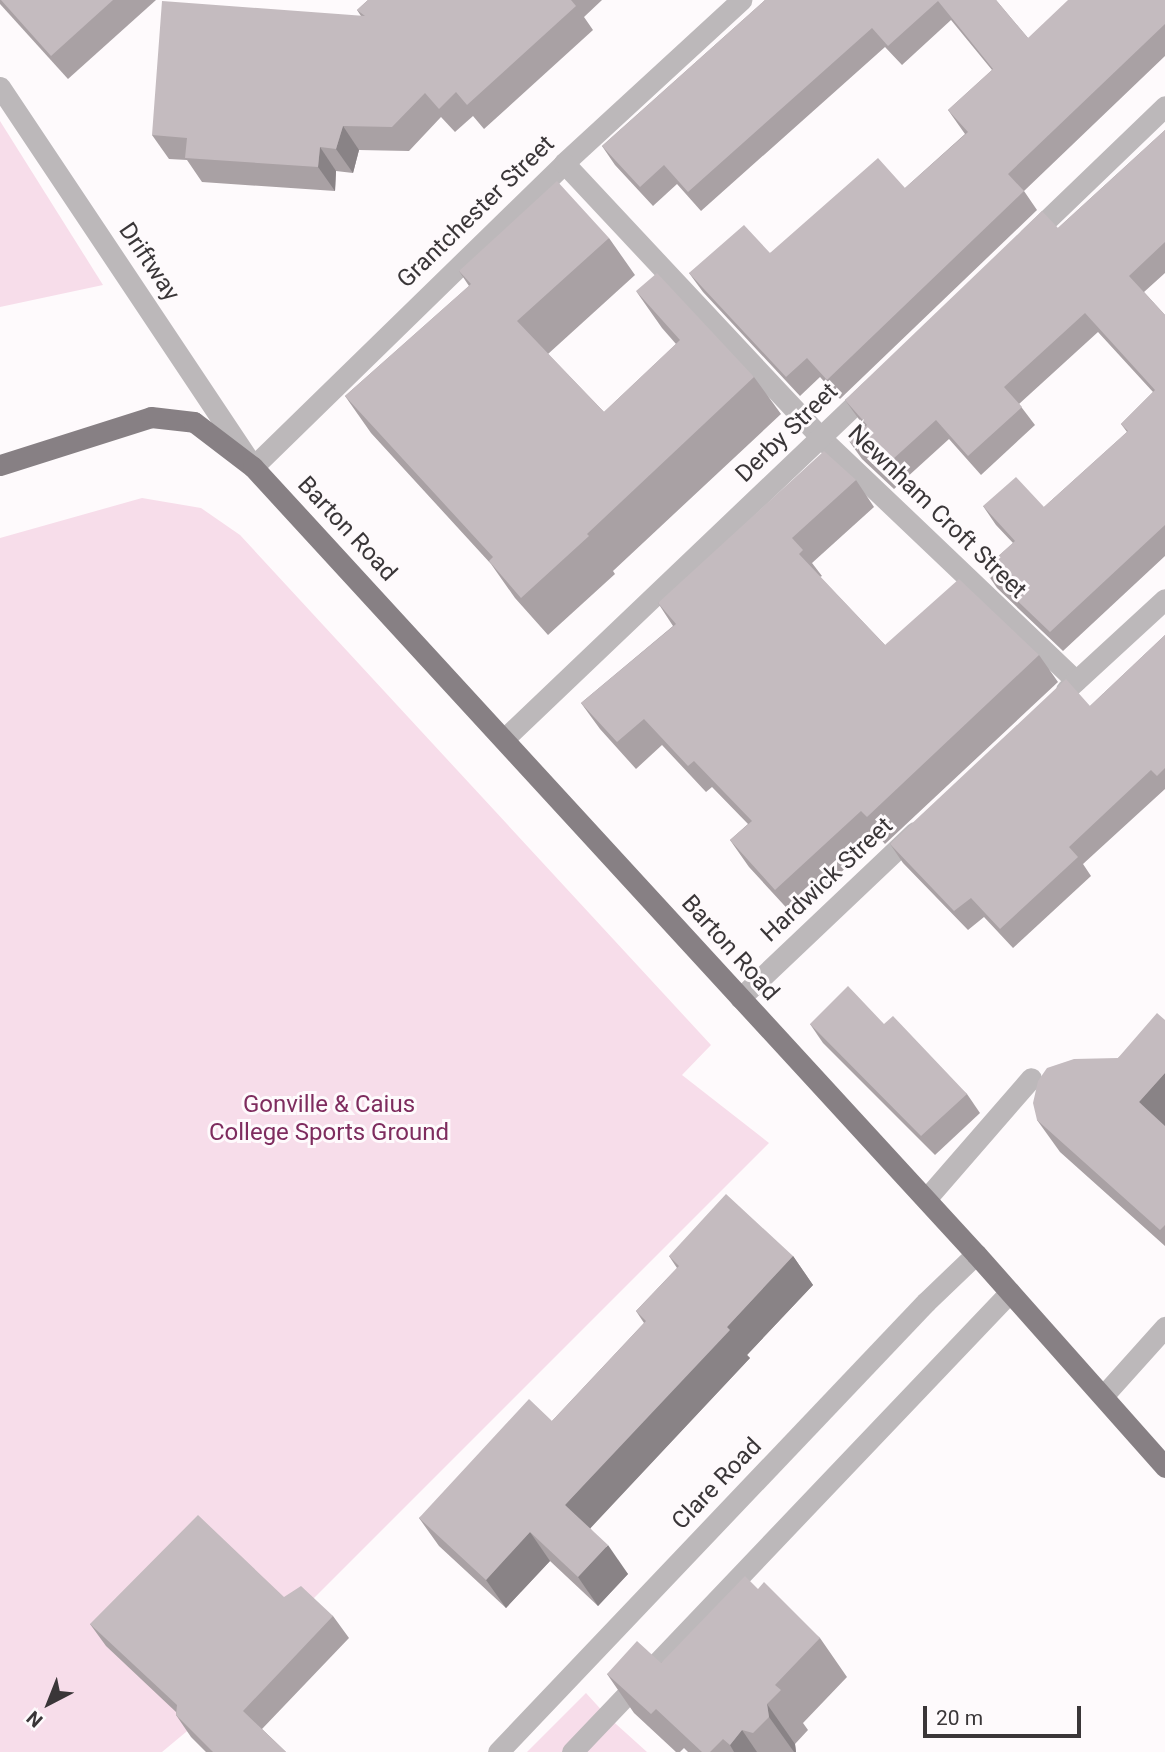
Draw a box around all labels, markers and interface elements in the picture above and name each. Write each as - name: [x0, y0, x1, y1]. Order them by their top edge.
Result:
- street label: Grantchester Street: [392, 130, 560, 294]
- street label: Driftway: [112, 217, 186, 307]
- street label: Derby Street: [730, 377, 844, 489]
- street label: Newnham Croft Street: [842, 419, 1032, 605]
- street label: Barton Road: [291, 471, 403, 587]
- street label: Hardwick Street: [755, 812, 899, 948]
- street label: Barton Road: [675, 889, 785, 1007]
- park label: Gonville & Caius College Sports Ground: [209, 1091, 449, 1147]
- street label: Clare Road: [666, 1432, 768, 1536]
- north arrow: [14, 1668, 84, 1738]
- scale bar: [927, 1692, 1084, 1736]
- text: N: [22, 1706, 47, 1732]
- text: 20 m: [936, 1706, 983, 1730]

